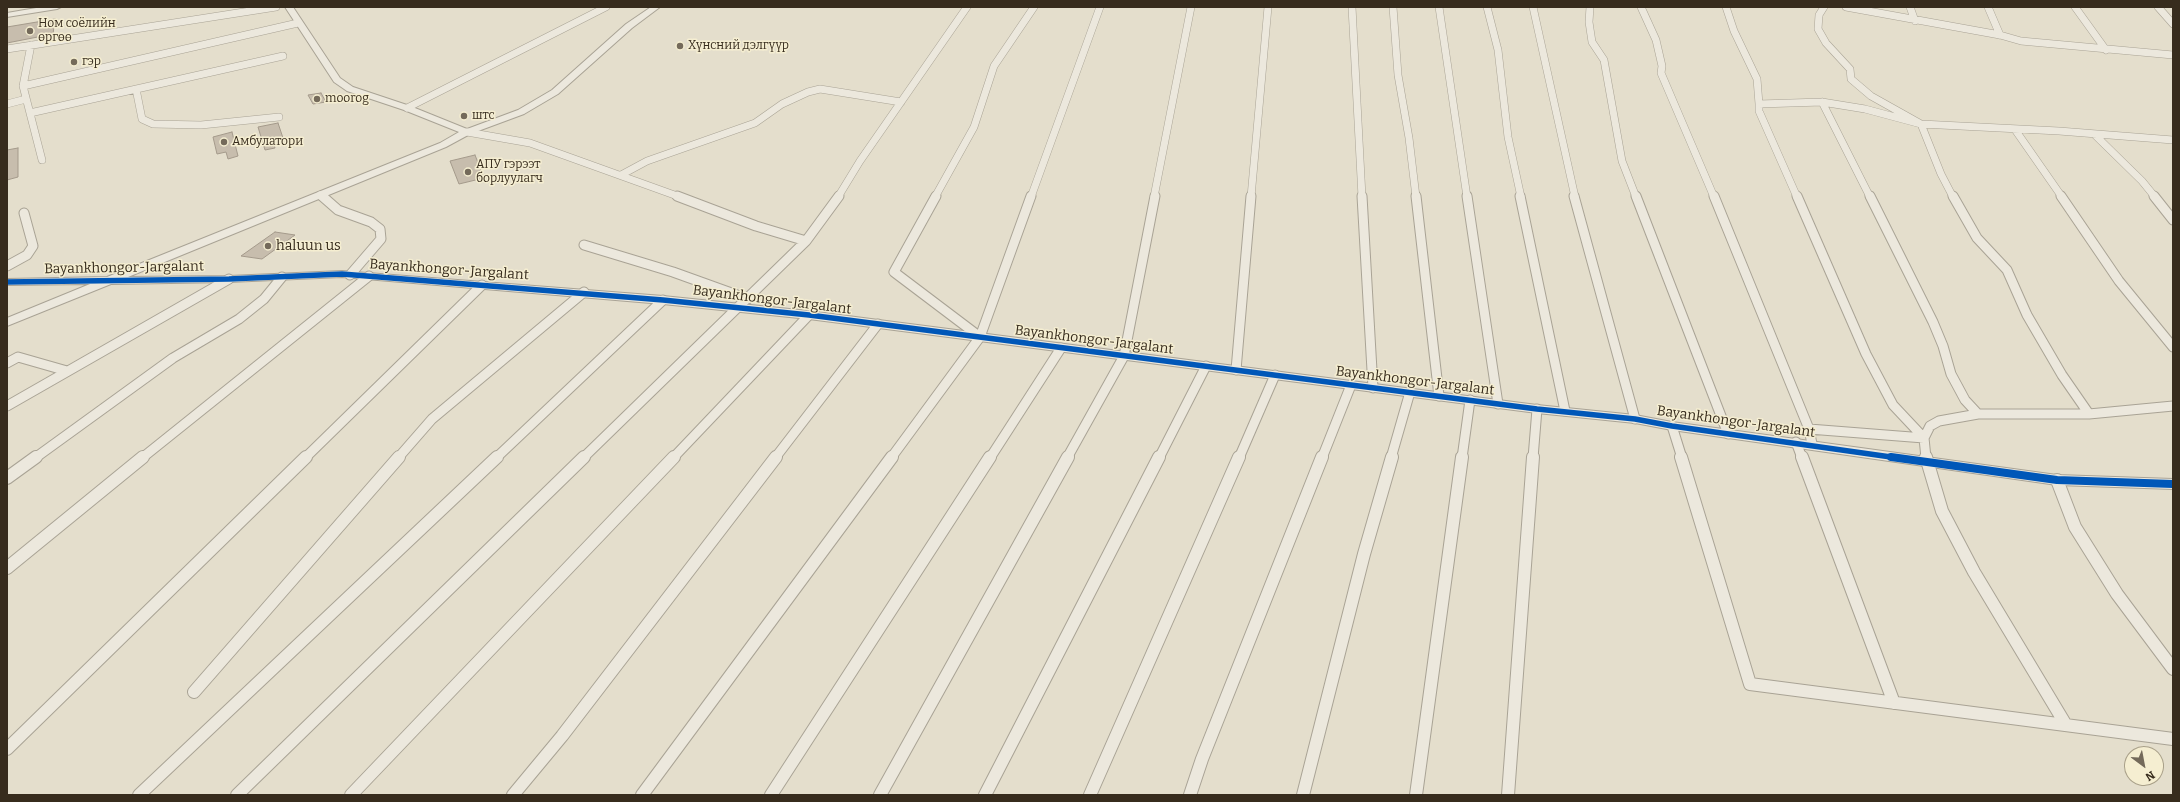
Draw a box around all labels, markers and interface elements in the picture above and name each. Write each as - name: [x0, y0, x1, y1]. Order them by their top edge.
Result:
- place label: Ном соёлийн өргөө: [38, 17, 116, 45]
- marker: Ном соёлийн өргөө: [25, 26, 35, 36]
- place label: Хүнсний дэлгүүр: [688, 39, 789, 53]
- marker: Хүнсний дэлгүүр: [675, 41, 685, 51]
- place label: гэр: [82, 55, 101, 69]
- marker: гэр: [69, 57, 79, 67]
- place label: moorog: [325, 92, 369, 106]
- marker: moorog: [312, 94, 322, 104]
- place label: штс: [472, 109, 495, 123]
- marker: штс: [459, 111, 469, 121]
- place label: Амбулатори: [232, 135, 303, 149]
- marker: Амбулатори: [219, 137, 229, 147]
- place label: АПУ гэрээт борлуулагч: [476, 158, 543, 186]
- marker: АПУ гэрээт борлуулагч: [463, 167, 473, 177]
- place label: haluun us: [276, 238, 341, 254]
- marker: haluun us: [263, 241, 273, 251]
- street label: Bayankhongor-Jargalant: [369, 256, 529, 284]
- street label: Bayankhongor-Jargalant: [44, 258, 204, 278]
- street label: Bayankhongor-Jargalant: [692, 282, 852, 318]
- street label: Bayankhongor-Jargalant: [1014, 322, 1174, 358]
- street label: Bayankhongor-Jargalant: [1335, 363, 1495, 399]
- street label: Bayankhongor-Jargalant: [1656, 403, 1816, 441]
- north arrow: [2124, 746, 2164, 786]
- text: N: [2143, 768, 2157, 784]

